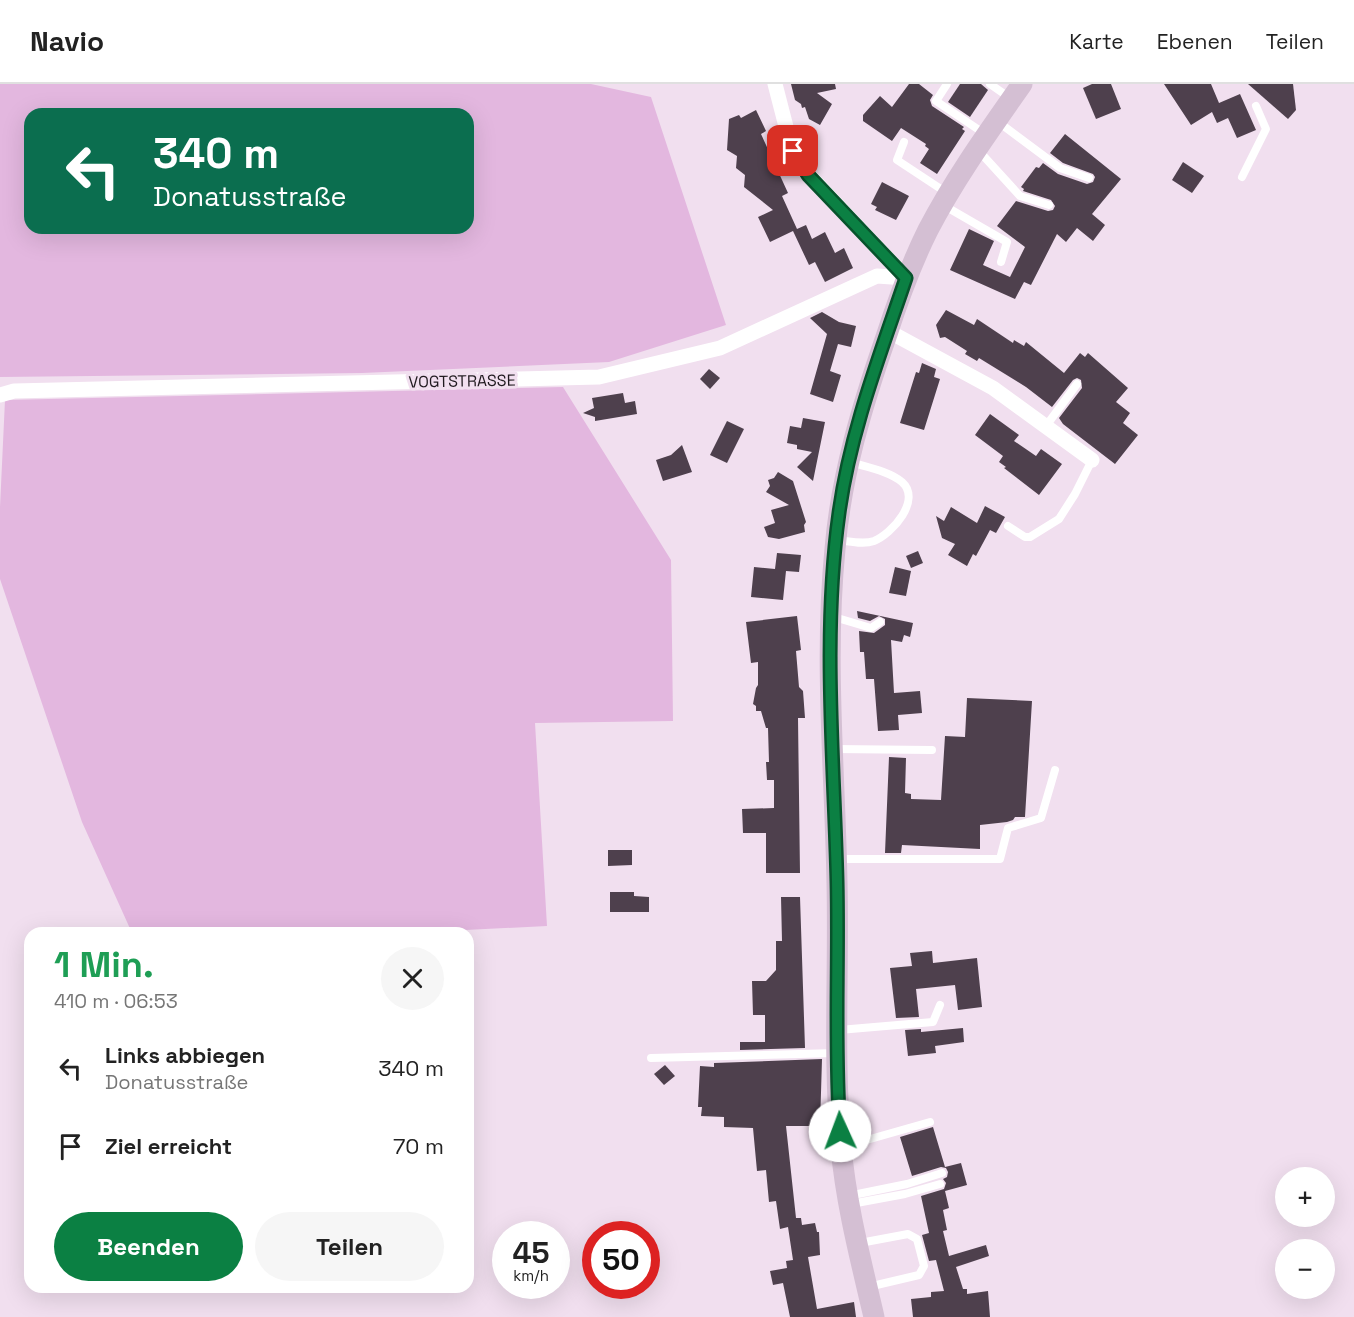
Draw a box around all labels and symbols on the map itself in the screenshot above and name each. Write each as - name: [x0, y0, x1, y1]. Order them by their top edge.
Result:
- pin: [767, 125, 818, 176]
- street label: VOGTSTRASSE: [408, 370, 516, 392]
- position arrow: [808, 1099, 872, 1163]
- speed limit sign: 50: [582, 1221, 660, 1299]

